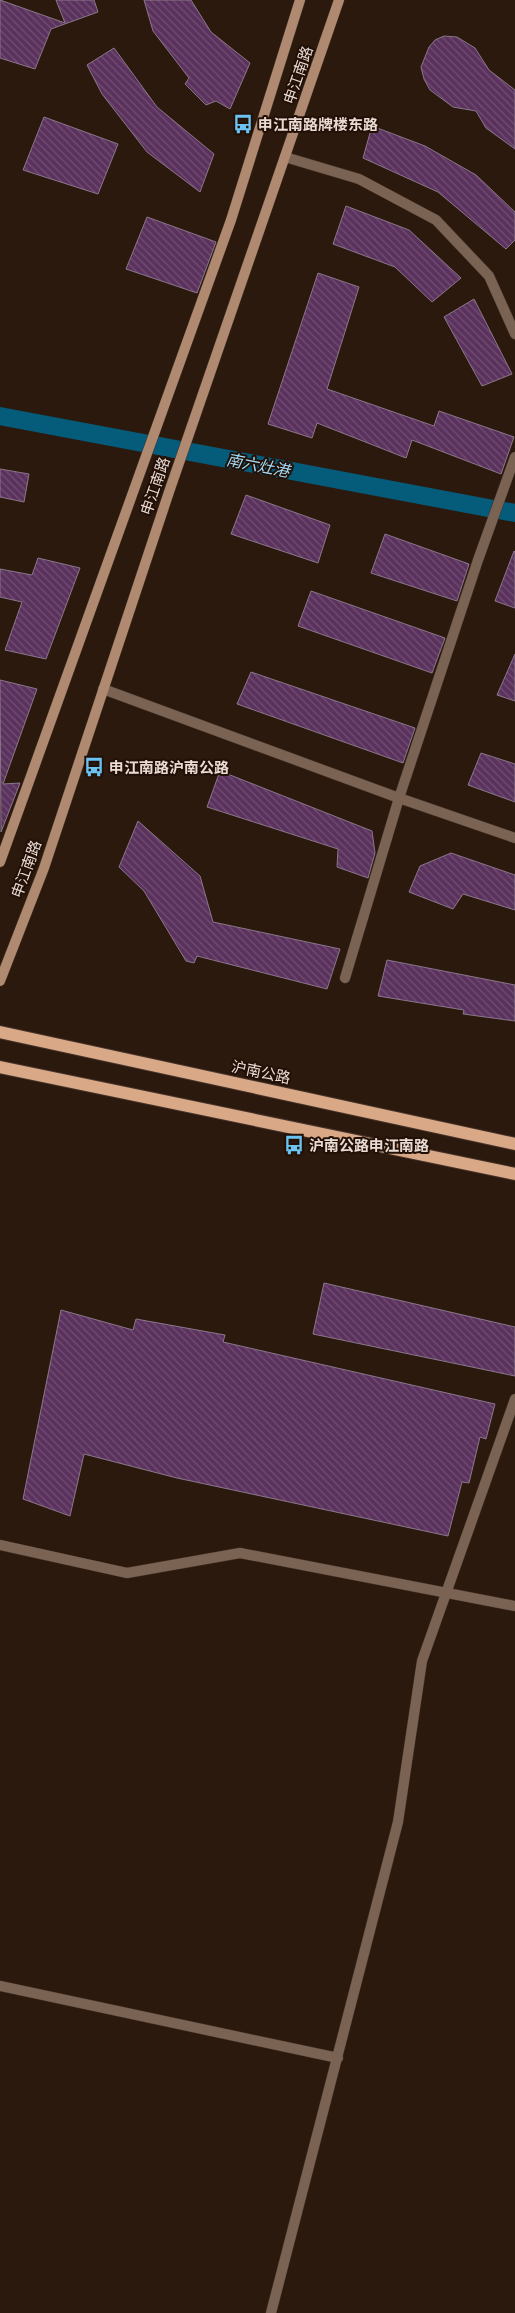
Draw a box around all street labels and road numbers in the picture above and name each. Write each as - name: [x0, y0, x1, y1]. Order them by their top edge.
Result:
- street label: 申江南路: [279, 44, 317, 106]
- street label: 申江南路: [136, 455, 174, 517]
- street label: 申江南路: [7, 838, 45, 900]
- street label: 沪南公路: [230, 1056, 292, 1088]

